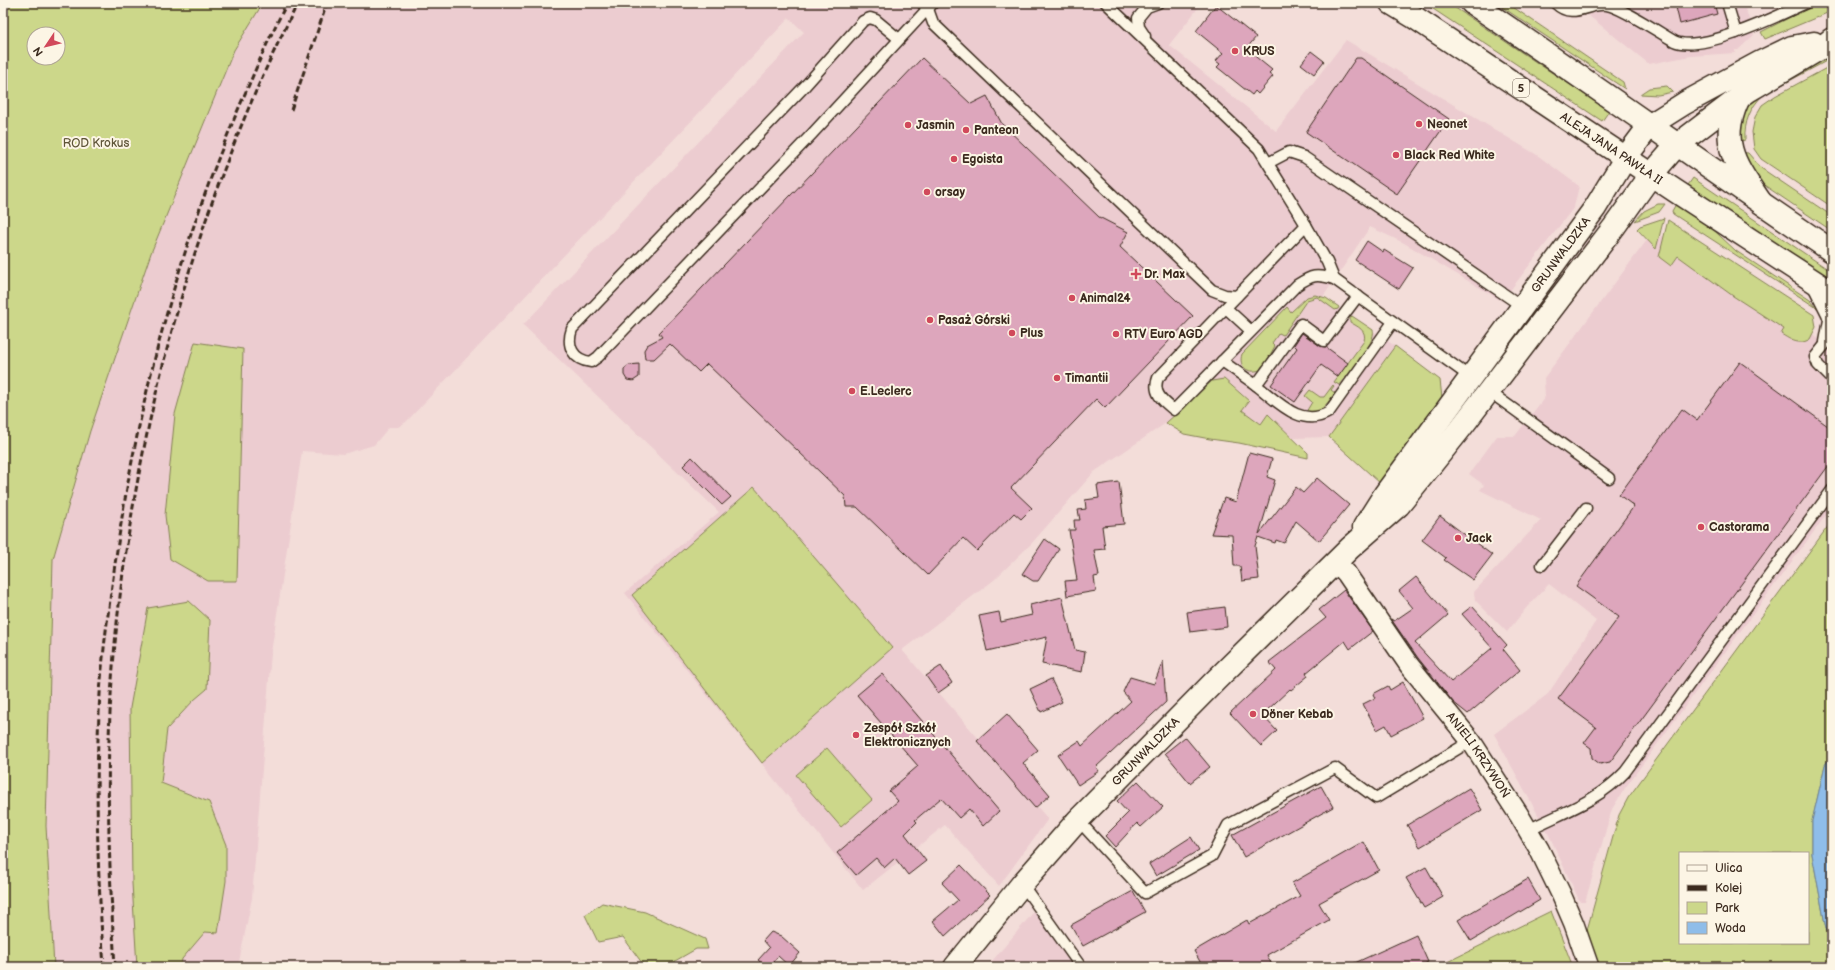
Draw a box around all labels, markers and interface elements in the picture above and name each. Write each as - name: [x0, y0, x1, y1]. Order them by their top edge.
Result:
- north arrow: [26, 26, 66, 66]
- text: N: [31, 44, 46, 59]
- place label: KRUS: [1243, 44, 1275, 59]
- marker: KRUS: [1230, 46, 1240, 56]
- road number: 5: [1513, 79, 1529, 97]
- street label: ALEJA JANA PAWŁA II: [1557, 109, 1665, 188]
- place label: Neonet: [1427, 117, 1467, 132]
- place label: Jasmin: [916, 118, 955, 133]
- marker: Neonet: [1414, 119, 1424, 129]
- marker: Jasmin: [903, 120, 913, 130]
- place label: Panteon: [974, 123, 1019, 138]
- marker: Panteon: [961, 125, 971, 135]
- park label: ROD Krokus: [63, 136, 129, 151]
- place label: Black Red White: [1404, 148, 1495, 163]
- marker: Black Red White: [1391, 150, 1401, 160]
- place label: Egoista: [962, 152, 1003, 167]
- marker: Egoista: [949, 154, 959, 164]
- place label: orsay: [935, 185, 965, 200]
- marker: orsay: [922, 187, 932, 197]
- street label: GRUNWALDZKA: [1528, 214, 1594, 296]
- place label: Dr. Max: [1144, 267, 1185, 282]
- marker: Dr. Max: [1131, 269, 1141, 279]
- place label: Animal24: [1079, 291, 1131, 306]
- marker: Animal24: [1067, 293, 1077, 303]
- place label: Pasaż Górski: [938, 313, 1010, 328]
- marker: Pasaż Górski: [925, 315, 935, 325]
- place label: Plus: [1020, 326, 1043, 341]
- place label: RTV Euro AGD: [1124, 327, 1203, 342]
- marker: Plus: [1007, 328, 1017, 338]
- marker: RTV Euro AGD: [1111, 329, 1121, 339]
- place label: Timantii: [1065, 371, 1108, 386]
- marker: Timantii: [1052, 373, 1062, 383]
- place label: E.Leclerc: [860, 384, 912, 399]
- marker: E.Leclerc: [847, 386, 857, 396]
- place label: Castorama: [1709, 520, 1770, 535]
- marker: Castorama: [1696, 522, 1706, 532]
- place label: Jack: [1466, 531, 1492, 546]
- marker: Jack: [1453, 533, 1463, 543]
- place label: Döner Kebab: [1261, 707, 1333, 722]
- marker: Döner Kebab: [1248, 709, 1258, 719]
- street label: ANIELI KRZYWOŃ: [1443, 709, 1515, 801]
- street label: GRUNWALDZKA: [1109, 714, 1184, 789]
- place label: Zespół Szkół Elektronicznych: [864, 721, 951, 750]
- marker: Zespół Szkół Elektronicznych: [851, 730, 861, 740]
- legend: [1679, 852, 1809, 944]
- text: Ulica: [1715, 861, 1743, 876]
- text: Kolej: [1715, 881, 1742, 896]
- text: Park: [1715, 901, 1739, 916]
- text: Woda: [1715, 921, 1746, 936]

